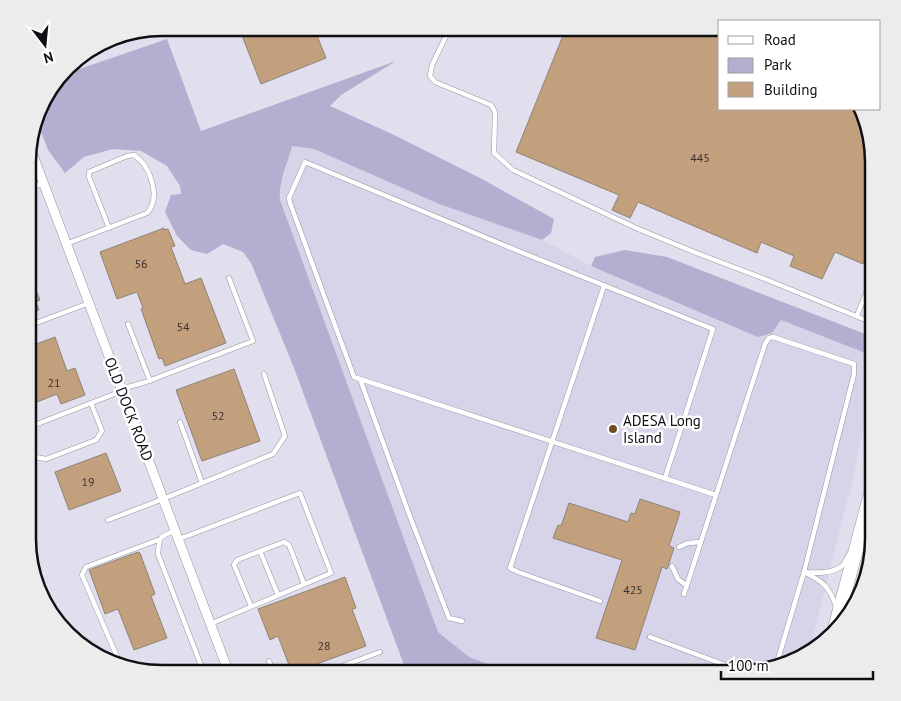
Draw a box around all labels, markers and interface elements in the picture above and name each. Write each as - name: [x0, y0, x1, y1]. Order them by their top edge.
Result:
- north arrow: [20, 20, 70, 70]
- legend: [718, 20, 881, 110]
- text: Road: [764, 30, 796, 49]
- text: N: [42, 48, 55, 67]
- text: Park: [764, 55, 792, 74]
- text: Building: [764, 80, 818, 99]
- house number: 445: [690, 150, 710, 165]
- house number: 56: [134, 256, 148, 271]
- house number: 54: [176, 319, 190, 334]
- street label: OLD DOCK ROAD: [100, 354, 158, 464]
- house number: 21: [47, 375, 61, 390]
- house number: 52: [211, 408, 225, 423]
- place label: ADESA Long Island: [623, 411, 701, 447]
- marker: ADESA Long Island: [607, 423, 619, 435]
- house number: 19: [81, 474, 95, 489]
- house number: 425: [623, 582, 643, 597]
- house number: 28: [317, 638, 331, 653]
- scale bar: [721, 648, 874, 680]
- text: 100 m: [728, 656, 769, 675]

